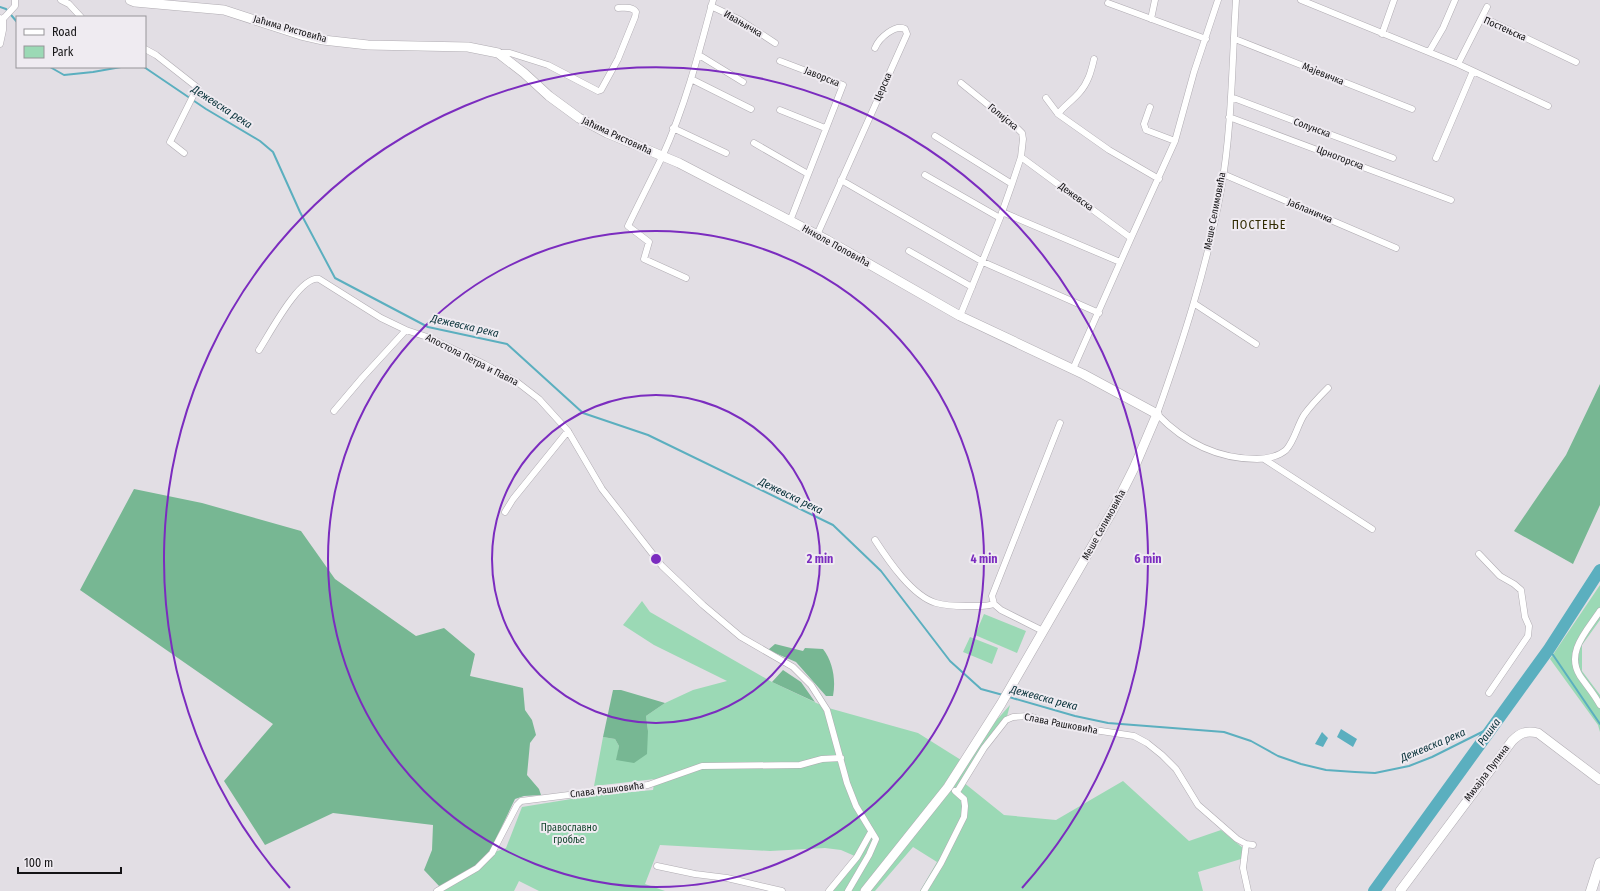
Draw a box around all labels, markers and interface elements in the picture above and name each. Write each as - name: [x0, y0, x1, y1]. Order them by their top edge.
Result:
- street label: Ивањичка: [721, 8, 765, 40]
- street label: Јаћима Ристовића: [252, 13, 328, 45]
- street label: Постењска: [1482, 14, 1528, 44]
- legend: [16, 16, 146, 68]
- text: Road: [52, 25, 77, 39]
- text: Park: [52, 45, 74, 59]
- street label: Мајевичка: [1300, 59, 1346, 88]
- street label: Јаворска: [803, 65, 841, 90]
- street label: Церска: [871, 71, 895, 103]
- water label: Дежевска река: [189, 82, 255, 131]
- street label: Голијска: [985, 100, 1021, 133]
- street label: Јаћима Ристовића: [580, 114, 654, 158]
- street label: Солунска: [1292, 116, 1332, 140]
- street label: Црногорска: [1315, 143, 1366, 173]
- street label: Меше Селимовића: [1202, 171, 1228, 251]
- street label: Дежевска: [1055, 180, 1096, 214]
- street label: Јабланичка: [1286, 196, 1334, 226]
- district label: ПОСТЕЊЕ: [1232, 218, 1286, 232]
- street label: Николе Поповића: [800, 222, 872, 270]
- water label: Дежевска река: [429, 312, 500, 340]
- street label: Апостола Петра и Павла: [424, 331, 520, 389]
- water label: Дежевска река: [756, 475, 825, 517]
- street label: Меше Селимовића: [1080, 488, 1128, 562]
- centre of rings: [649, 552, 663, 566]
- text: 2 min: [806, 552, 833, 566]
- text: 4 min: [970, 552, 998, 566]
- text: 6 min: [1134, 552, 1162, 566]
- water label: Дежевска река: [1008, 683, 1079, 713]
- street label: Слава Рашковића: [1023, 711, 1099, 737]
- water label: Рашка: [1475, 716, 1503, 748]
- water label: Дежевска река: [1398, 725, 1468, 765]
- street label: Михајла Пупина: [1461, 742, 1512, 804]
- street label: Слава Рашковића: [569, 779, 645, 800]
- park label: Православно гробље: [541, 822, 597, 846]
- scale bar: [18, 849, 121, 875]
- text: 100 m: [24, 856, 53, 870]

